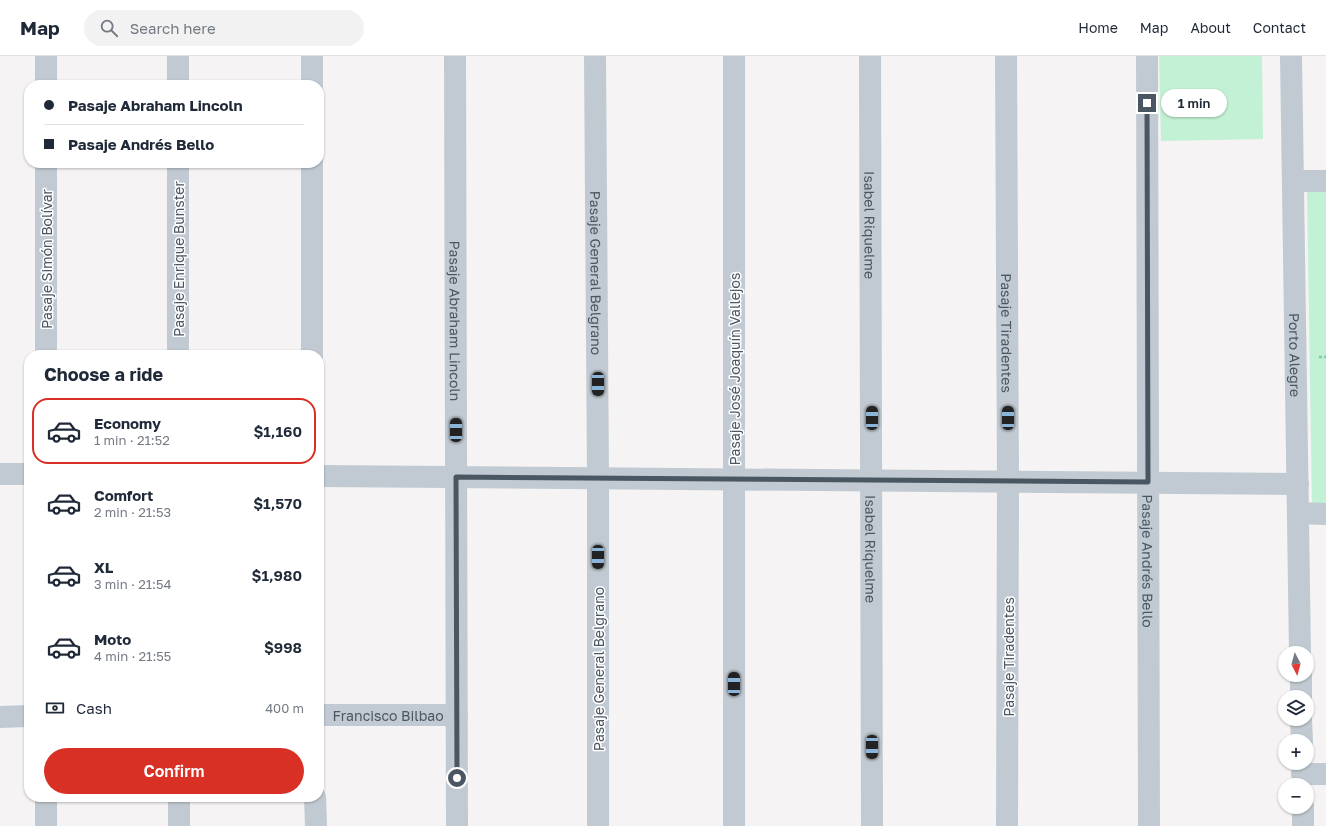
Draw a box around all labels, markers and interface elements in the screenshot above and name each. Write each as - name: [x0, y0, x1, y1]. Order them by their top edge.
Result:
- search box: [84, 10, 364, 46]
- text: Map: [20, 16, 60, 39]
- icon: search: [98, 17, 120, 39]
- text: Search here: [130, 19, 216, 37]
- text: Home: [1078, 19, 1118, 36]
- text: Map: [1140, 19, 1168, 36]
- text: About: [1190, 19, 1231, 36]
- text: Contact: [1253, 19, 1306, 36]
- callout: 1 min: [1161, 89, 1227, 117]
- route end: [1138, 94, 1156, 112]
- text: 1 min: [1178, 95, 1210, 111]
- text: Pasaje Abraham Lincoln: [68, 96, 243, 114]
- text: Pasaje Andrés Bello: [68, 135, 214, 153]
- street label: Isabel Riquelme: [862, 171, 879, 279]
- street label: Pasaje Enrique Bunster: [170, 181, 187, 337]
- street label: Pasaje Simón Bolívar: [38, 188, 55, 329]
- street label: Pasaje General Belgrano: [587, 191, 606, 355]
- street label: Pasaje Abraham Lincoln: [447, 241, 464, 401]
- street label: Pasaje José Joaquín Vallejos: [726, 273, 743, 465]
- street label: Pasaje Tiradentes: [999, 273, 1016, 393]
- street label: Porto Alegre: [1286, 313, 1305, 397]
- text: Choose a ride: [44, 363, 163, 385]
- car: [592, 372, 604, 396]
- car: [866, 406, 878, 430]
- car: [1002, 406, 1014, 430]
- icon: car: [46, 413, 82, 449]
- text: Economy: [94, 414, 161, 432]
- car: [450, 418, 462, 442]
- text: $1,160: [253, 422, 302, 440]
- text: 1 min · 21:52: [94, 432, 170, 448]
- icon: car: [46, 485, 82, 521]
- text: Comfort: [94, 486, 153, 504]
- text: $1,570: [253, 494, 302, 512]
- street label: Pasaje Andrés Bello: [1140, 494, 1157, 628]
- street label: Isabel Riquelme: [863, 495, 880, 603]
- text: 2 min · 21:53: [94, 504, 171, 520]
- car: [592, 545, 604, 569]
- icon: car: [46, 557, 82, 593]
- text: XL: [94, 558, 113, 576]
- text: $1,980: [252, 566, 302, 584]
- text: 3 min · 21:54: [94, 576, 171, 592]
- street label: Pasaje General Belgrano: [590, 587, 607, 751]
- street label: Pasaje Tiradentes: [1000, 597, 1017, 717]
- icon: car: [46, 629, 82, 665]
- text: Moto: [94, 630, 131, 648]
- text: $998: [264, 638, 302, 656]
- north arrow: [1278, 646, 1314, 682]
- map controls: [1278, 646, 1314, 814]
- text: 4 min · 21:55: [94, 648, 171, 664]
- car: [728, 672, 740, 696]
- button: layers: [1278, 690, 1314, 726]
- icon: cash: [44, 697, 66, 719]
- text: Cash: [76, 699, 112, 717]
- text: 400 m: [265, 700, 304, 716]
- street label: Francisco Bilbao: [332, 707, 444, 724]
- button: +: [1278, 734, 1314, 770]
- car: [866, 735, 878, 759]
- button: Confirm: [44, 748, 304, 794]
- route start: [448, 769, 466, 787]
- button: −: [1278, 778, 1314, 814]

